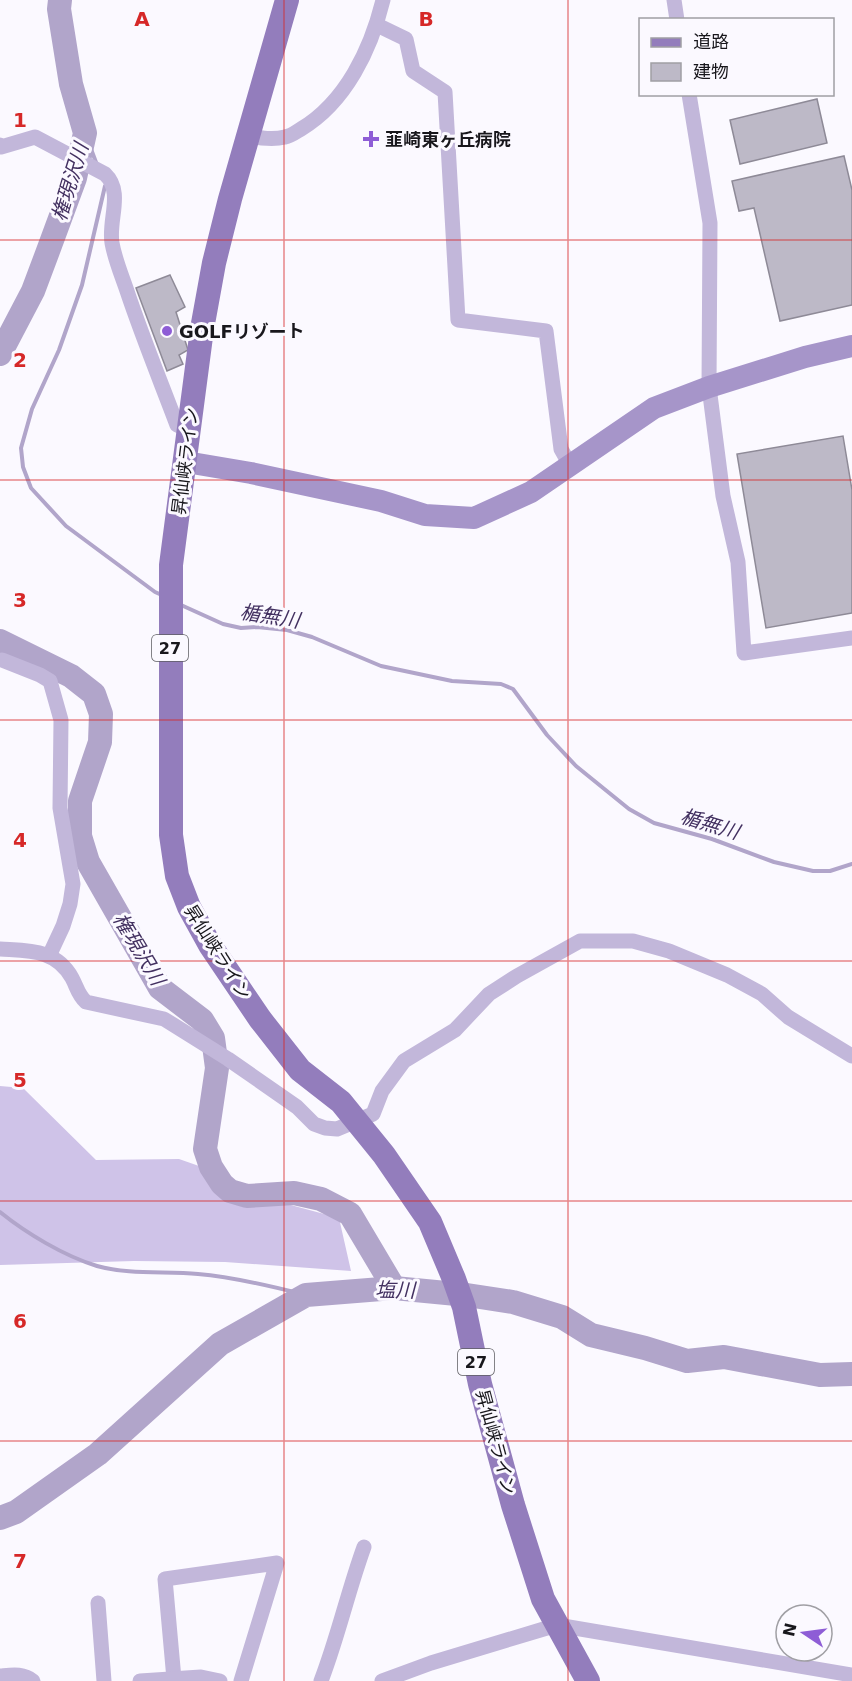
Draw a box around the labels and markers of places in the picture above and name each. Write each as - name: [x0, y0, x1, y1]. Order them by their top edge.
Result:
- place label: 韮崎東ヶ丘病院: [385, 129, 511, 150]
- marker: 韮崎東ヶ丘病院: [362, 130, 380, 148]
- place label: GOLFリゾート: [179, 321, 305, 342]
- marker: GOLFリゾート: [160, 324, 174, 338]

